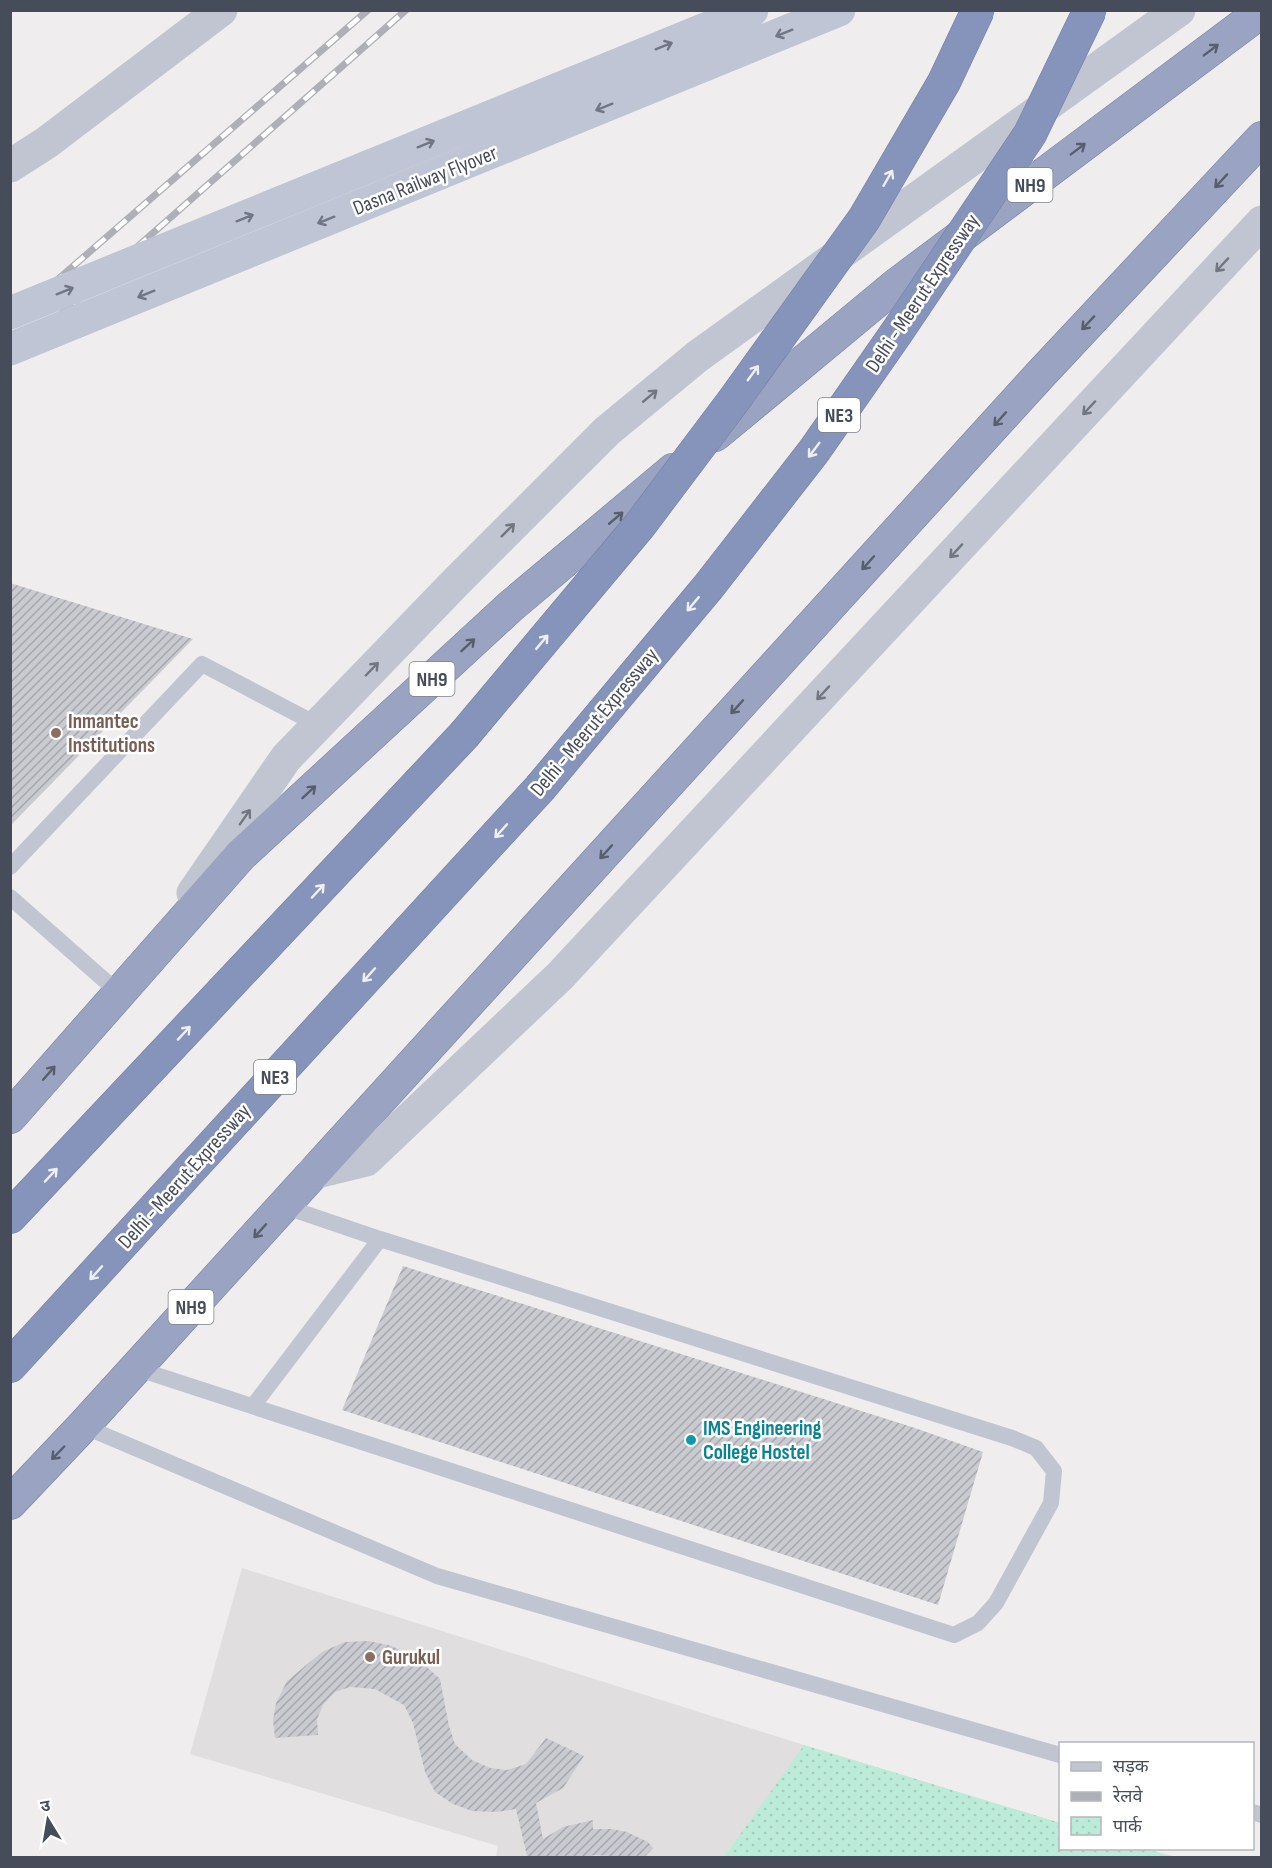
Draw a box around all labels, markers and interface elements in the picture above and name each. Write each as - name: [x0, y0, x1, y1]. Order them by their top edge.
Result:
- one-way arrow: [776, 28, 794, 39]
- one-way arrow: [655, 40, 673, 51]
- one-way arrow: [1202, 43, 1218, 56]
- one-way arrow: [595, 102, 614, 113]
- one-way arrow: [416, 138, 434, 149]
- street label: Dasna Railway Flyover: [349, 140, 501, 221]
- one-way arrow: [1069, 143, 1085, 155]
- road number: NH9: [1008, 168, 1052, 202]
- one-way arrow: [882, 170, 894, 187]
- one-way arrow: [1215, 173, 1229, 188]
- street label: Delhi - Meerut Expressway: [860, 209, 985, 377]
- one-way arrow: [235, 211, 254, 222]
- one-way arrow: [318, 215, 336, 226]
- one-way arrow: [1215, 257, 1229, 272]
- one-way arrow: [55, 285, 73, 296]
- one-way arrow: [137, 289, 156, 300]
- one-way arrow: [1081, 316, 1095, 331]
- one-way arrow: [747, 366, 759, 382]
- one-way arrow: [641, 390, 657, 403]
- road number: NE3: [818, 398, 860, 432]
- one-way arrow: [1082, 400, 1096, 415]
- one-way arrow: [993, 411, 1007, 426]
- one-way arrow: [807, 442, 820, 458]
- one-way arrow: [608, 511, 623, 525]
- one-way arrow: [501, 523, 516, 538]
- one-way arrow: [949, 543, 963, 558]
- one-way arrow: [862, 555, 876, 570]
- one-way arrow: [687, 596, 700, 612]
- one-way arrow: [536, 634, 549, 650]
- one-way arrow: [460, 638, 475, 652]
- street label: Delhi - Meerut Expressway: [525, 643, 664, 801]
- one-way arrow: [364, 662, 379, 677]
- road number: NH9: [410, 662, 454, 696]
- one-way arrow: [816, 686, 830, 701]
- one-way arrow: [730, 700, 744, 715]
- place label: Inmantec Institutions: [68, 709, 155, 758]
- marker: Inmantec Institutions: [49, 726, 63, 740]
- one-way arrow: [302, 785, 317, 799]
- one-way arrow: [239, 809, 251, 826]
- one-way arrow: [494, 823, 508, 838]
- one-way arrow: [599, 844, 613, 859]
- one-way arrow: [311, 883, 325, 898]
- one-way arrow: [362, 967, 376, 982]
- one-way arrow: [177, 1025, 191, 1040]
- road number: NE3: [254, 1060, 296, 1094]
- one-way arrow: [42, 1066, 56, 1081]
- street label: Delhi - Meerut Expressway: [113, 1099, 256, 1254]
- one-way arrow: [43, 1167, 58, 1182]
- one-way arrow: [253, 1224, 267, 1239]
- one-way arrow: [88, 1266, 103, 1281]
- road number: NH9: [168, 1290, 213, 1324]
- place label: IMS Engineering College Hostel: [703, 1416, 822, 1465]
- marker: IMS Engineering College Hostel: [684, 1433, 698, 1447]
- one-way arrow: [51, 1445, 65, 1460]
- place label: Gurukul: [382, 1645, 440, 1670]
- marker: Gurukul: [363, 1650, 377, 1664]
- legend: [1059, 1742, 1254, 1850]
- text: सड़क: [1113, 1756, 1150, 1777]
- text: रेलवे: [1112, 1785, 1144, 1807]
- north arrow: [18, 1790, 78, 1850]
- text: उ: [39, 1796, 52, 1817]
- text: पार्क: [1113, 1815, 1143, 1837]

